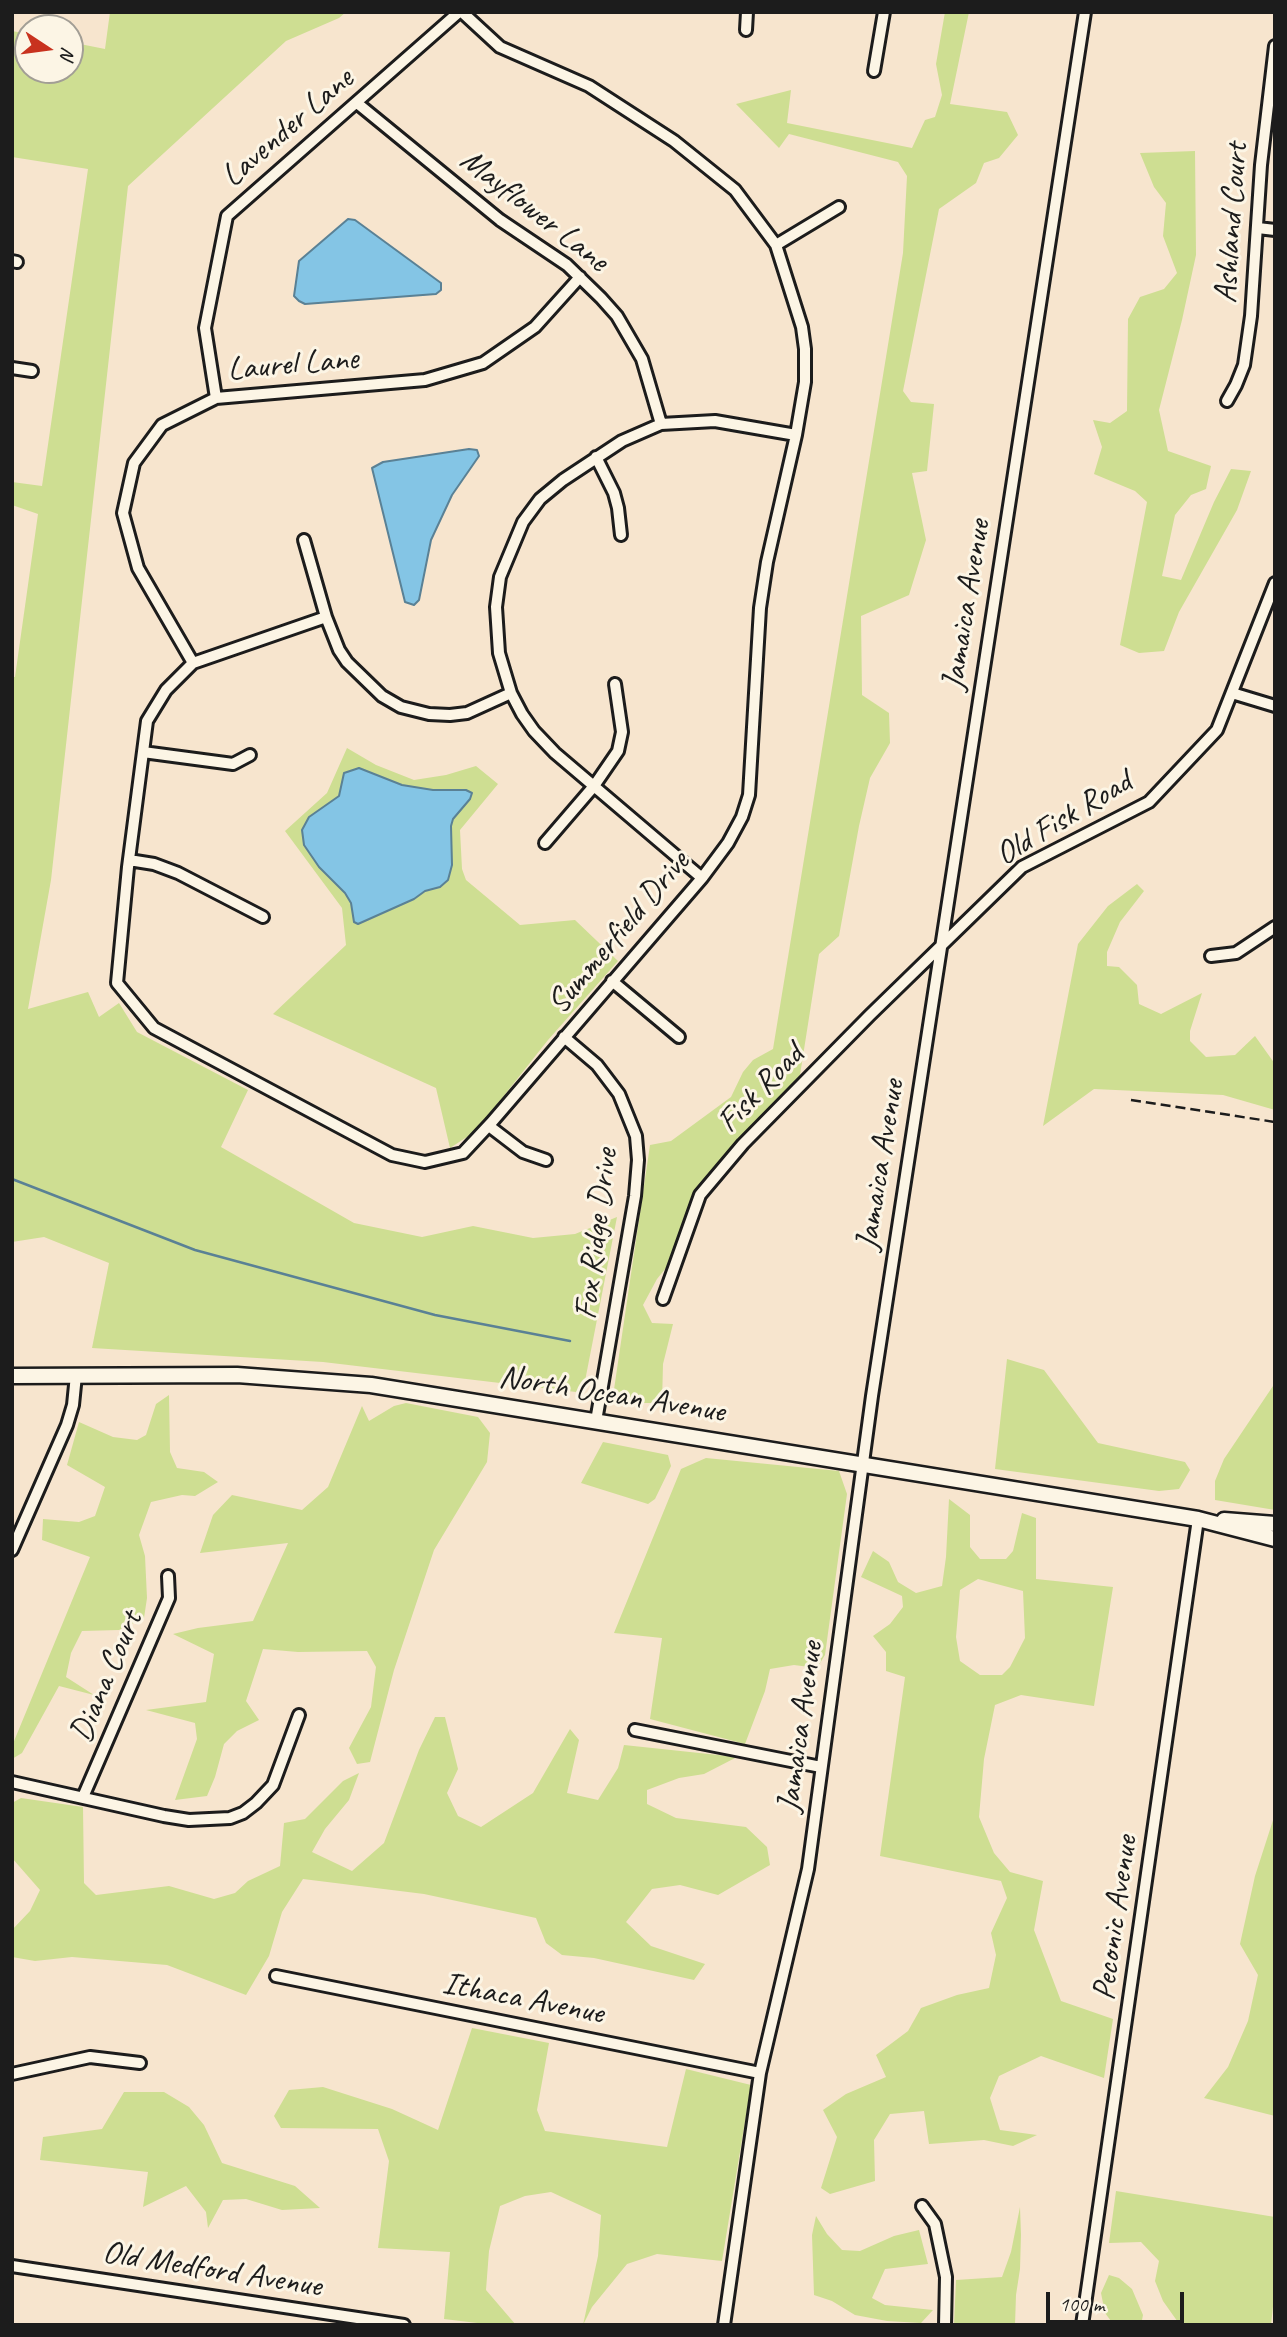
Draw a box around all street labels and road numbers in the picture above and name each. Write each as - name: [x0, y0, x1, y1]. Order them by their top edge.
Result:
- street label: Lavender Lane: [214, 60, 362, 196]
- street label: Mayflower Lane: [452, 141, 616, 281]
- street label: Ashland Court: [1207, 142, 1257, 304]
- street label: Laurel Lane: [226, 340, 360, 390]
- street label: Jamaica Avenue: [934, 517, 1000, 693]
- street label: Old Fisk Road: [989, 763, 1139, 875]
- street label: Summerfield Drive: [539, 843, 699, 1023]
- street label: Fisk Road: [709, 1036, 813, 1142]
- street label: Jamaica Avenue: [848, 1077, 914, 1253]
- street label: Fox Ridge Drive: [567, 1146, 627, 1322]
- street label: North Ocean Avenue: [496, 1358, 728, 1432]
- street label: Diana Court: [62, 1606, 152, 1748]
- street label: Jamaica Avenue: [769, 1639, 833, 1815]
- street label: Peconic Avenue: [1085, 1833, 1147, 2003]
- street label: Ithaca Avenue: [439, 1964, 607, 2034]
- street label: Old Medford Avenue: [100, 2233, 324, 2307]

